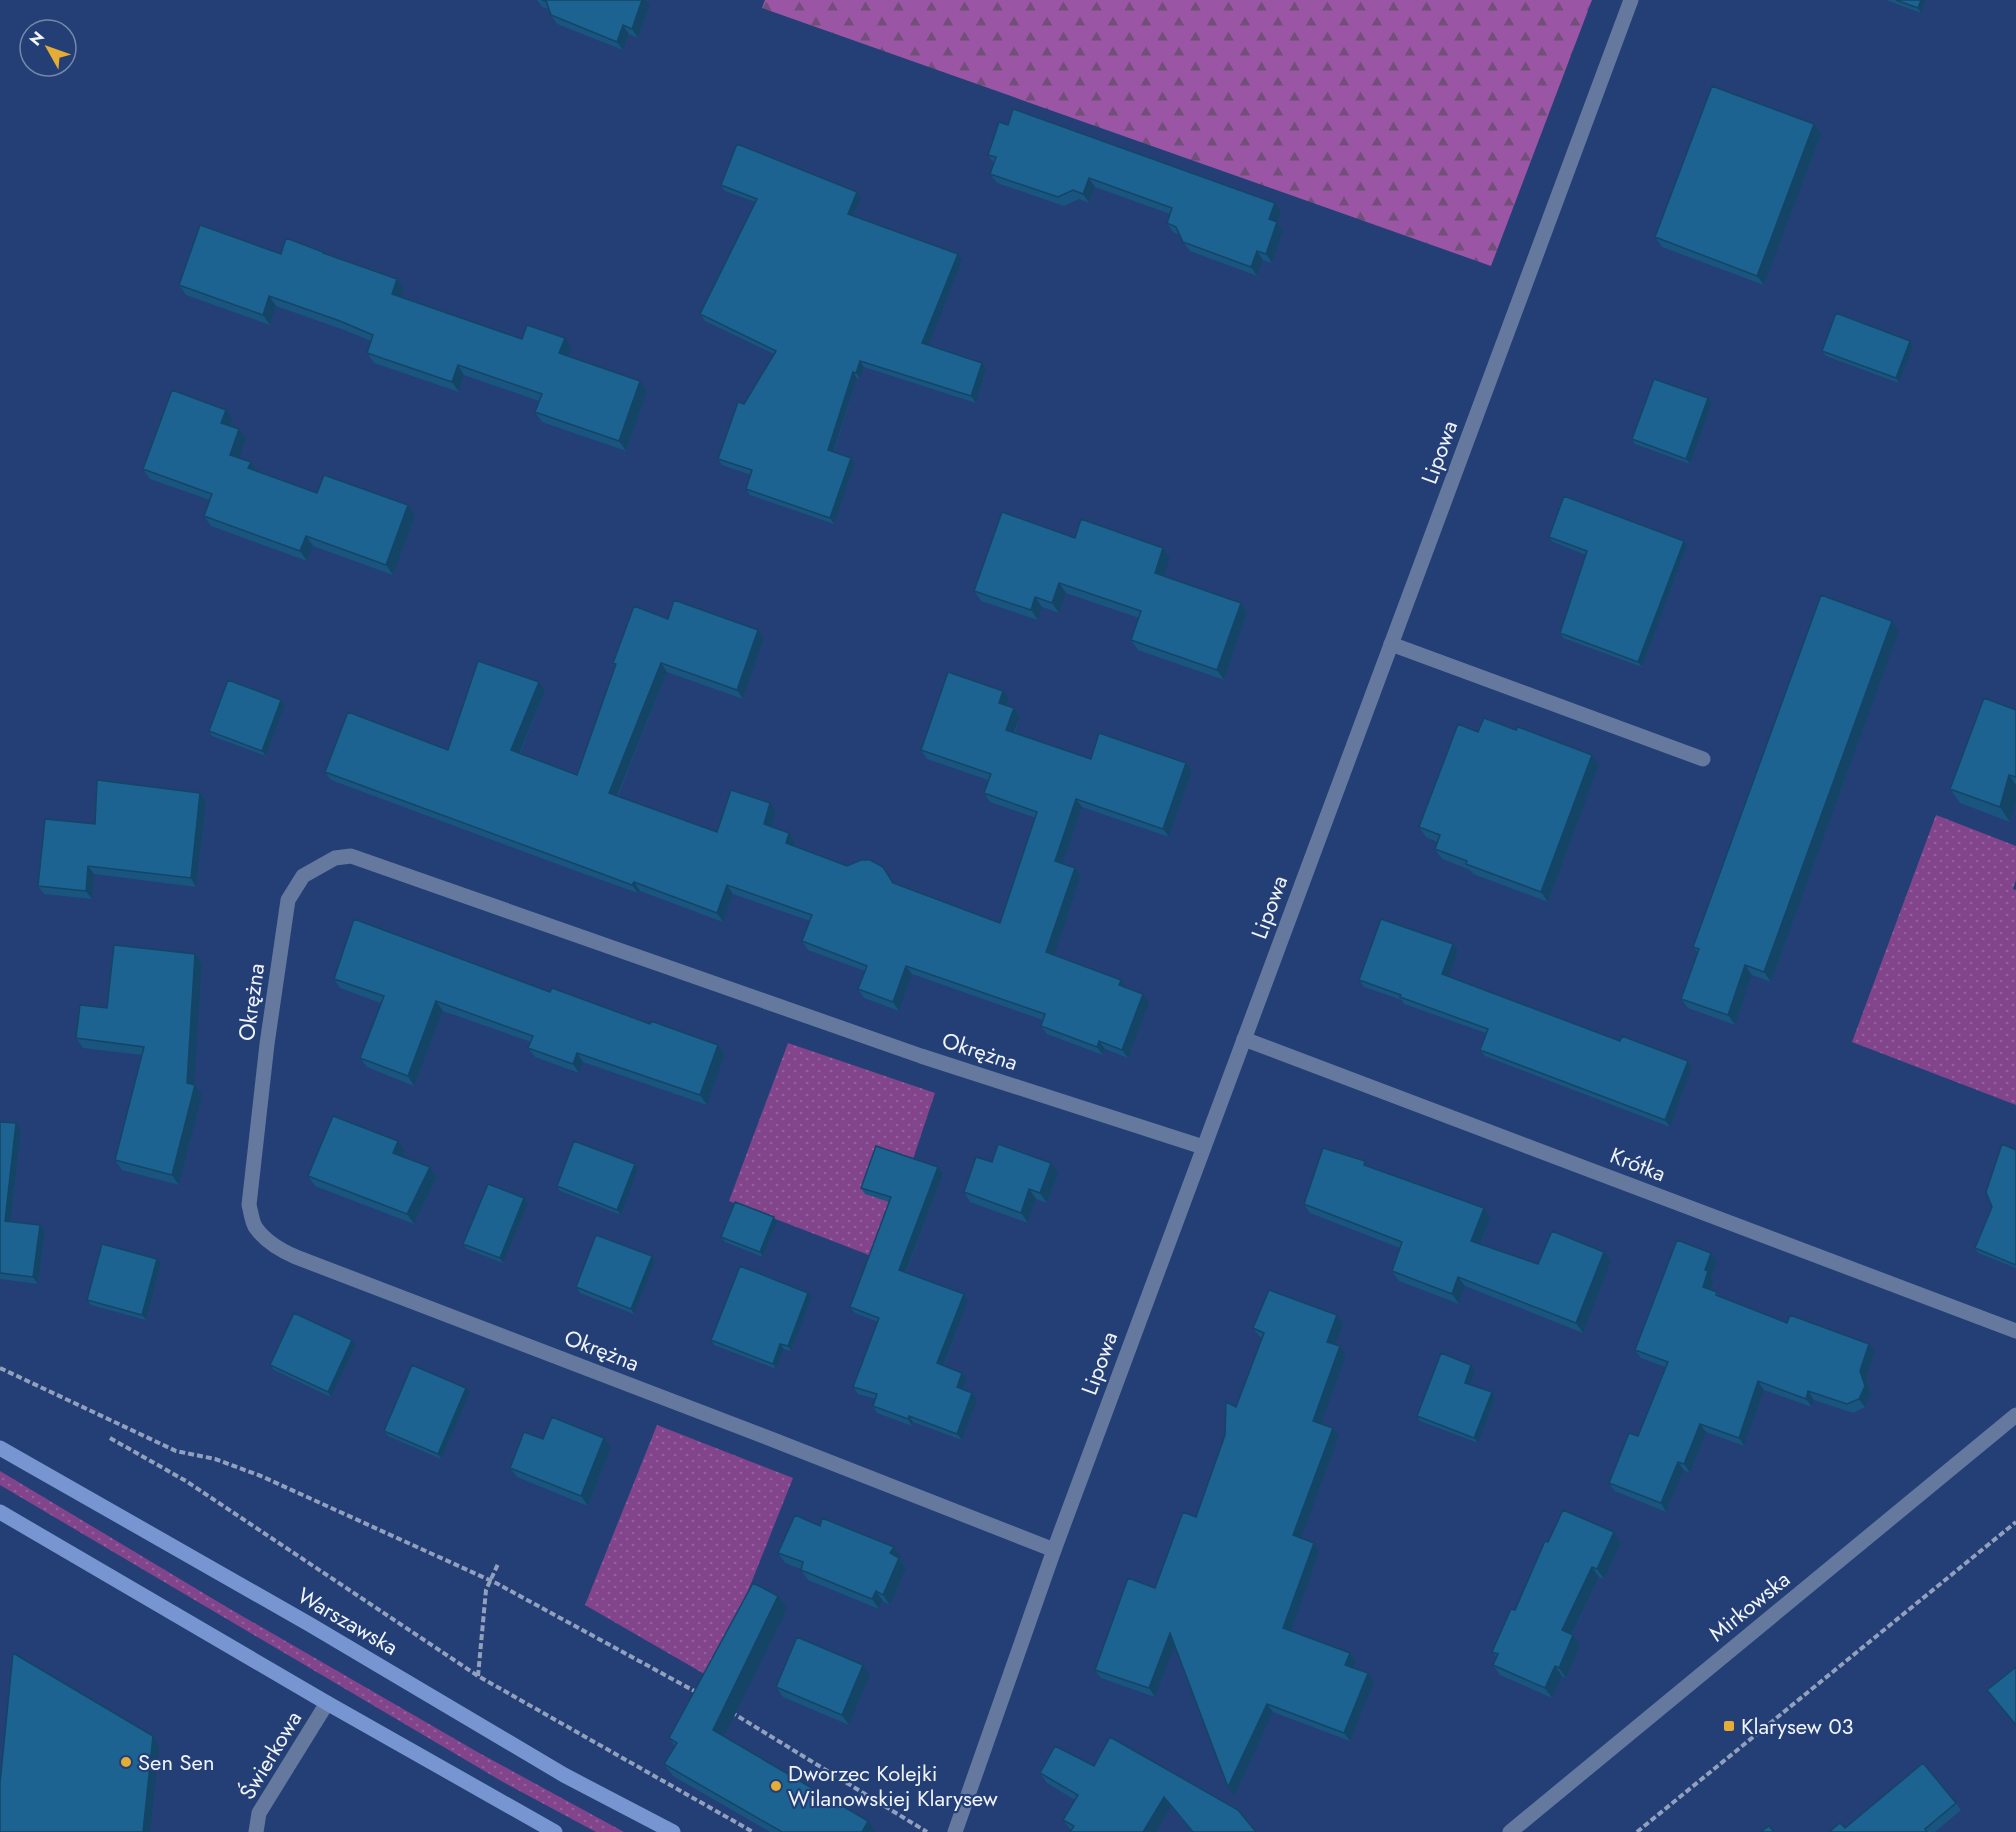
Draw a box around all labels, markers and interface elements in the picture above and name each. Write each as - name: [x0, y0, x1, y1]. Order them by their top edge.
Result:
- north arrow: [18, 18, 78, 78]
- text: N: [24, 26, 50, 51]
- street label: Lipowa: [1413, 416, 1465, 488]
- street label: Lipowa: [1243, 871, 1295, 943]
- street label: Okrężna: [230, 961, 272, 1043]
- street label: Okrężna: [938, 1024, 1022, 1078]
- street label: Krótka: [1606, 1139, 1670, 1189]
- street label: Okrężna: [560, 1321, 644, 1379]
- street label: Lipowa: [1073, 1327, 1125, 1399]
- street label: Mirkowska: [1702, 1563, 1796, 1649]
- street label: Warszawska: [292, 1579, 404, 1663]
- street label: Świerkowa: [231, 1705, 309, 1805]
- place label: Klarysew 03: [1741, 1710, 1854, 1742]
- marker: Klarysew 03: [1722, 1719, 1736, 1733]
- place label: Sen Sen: [138, 1746, 214, 1778]
- marker: Sen Sen: [119, 1755, 133, 1769]
- place label: Dworzec Kolejki Wilanowskiej Klarysew: [788, 1757, 998, 1814]
- marker: Dworzec Kolejki Wilanowskiej Klarysew: [769, 1779, 783, 1793]

